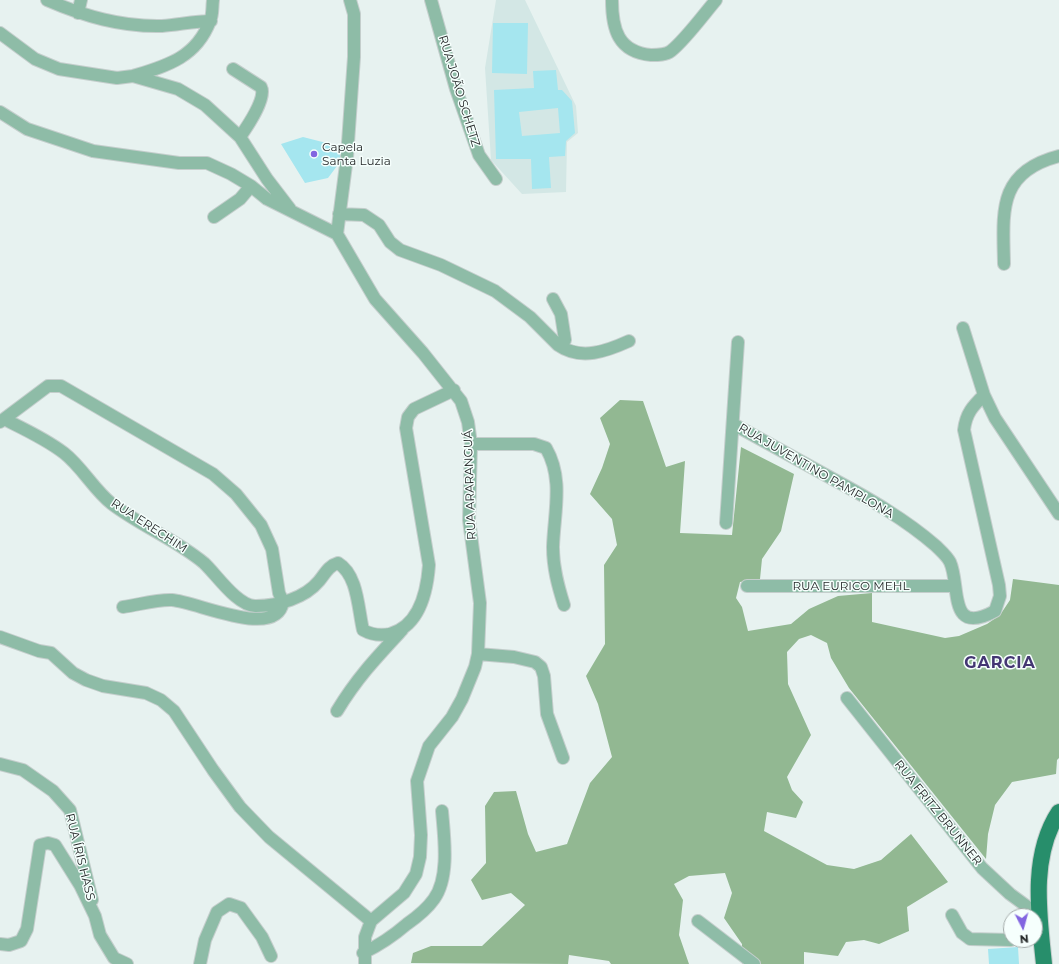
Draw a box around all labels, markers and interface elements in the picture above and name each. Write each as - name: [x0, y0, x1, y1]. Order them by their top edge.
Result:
- street label: RUA JOÃO SCHETZ: [435, 34, 483, 148]
- place label: Capela Santa Luzia: [322, 140, 391, 168]
- marker: Capela Santa Luzia: [309, 149, 319, 159]
- street label: RUA JUVENTINO PAMPLONA: [736, 421, 896, 521]
- street label: RUA ARARANGUÁ: [461, 430, 479, 540]
- street label: RUA ERECHIM: [108, 496, 190, 556]
- street label: RUA EURICO MEHL: [792, 579, 910, 593]
- district label: GARCIA: [964, 653, 1036, 673]
- street label: RUA FRITZ BRUNNER: [891, 758, 985, 868]
- street label: RUA ÍRIS HASS: [62, 812, 98, 902]
- north arrow: [1003, 908, 1043, 948]
- text: N: [1019, 932, 1029, 946]

